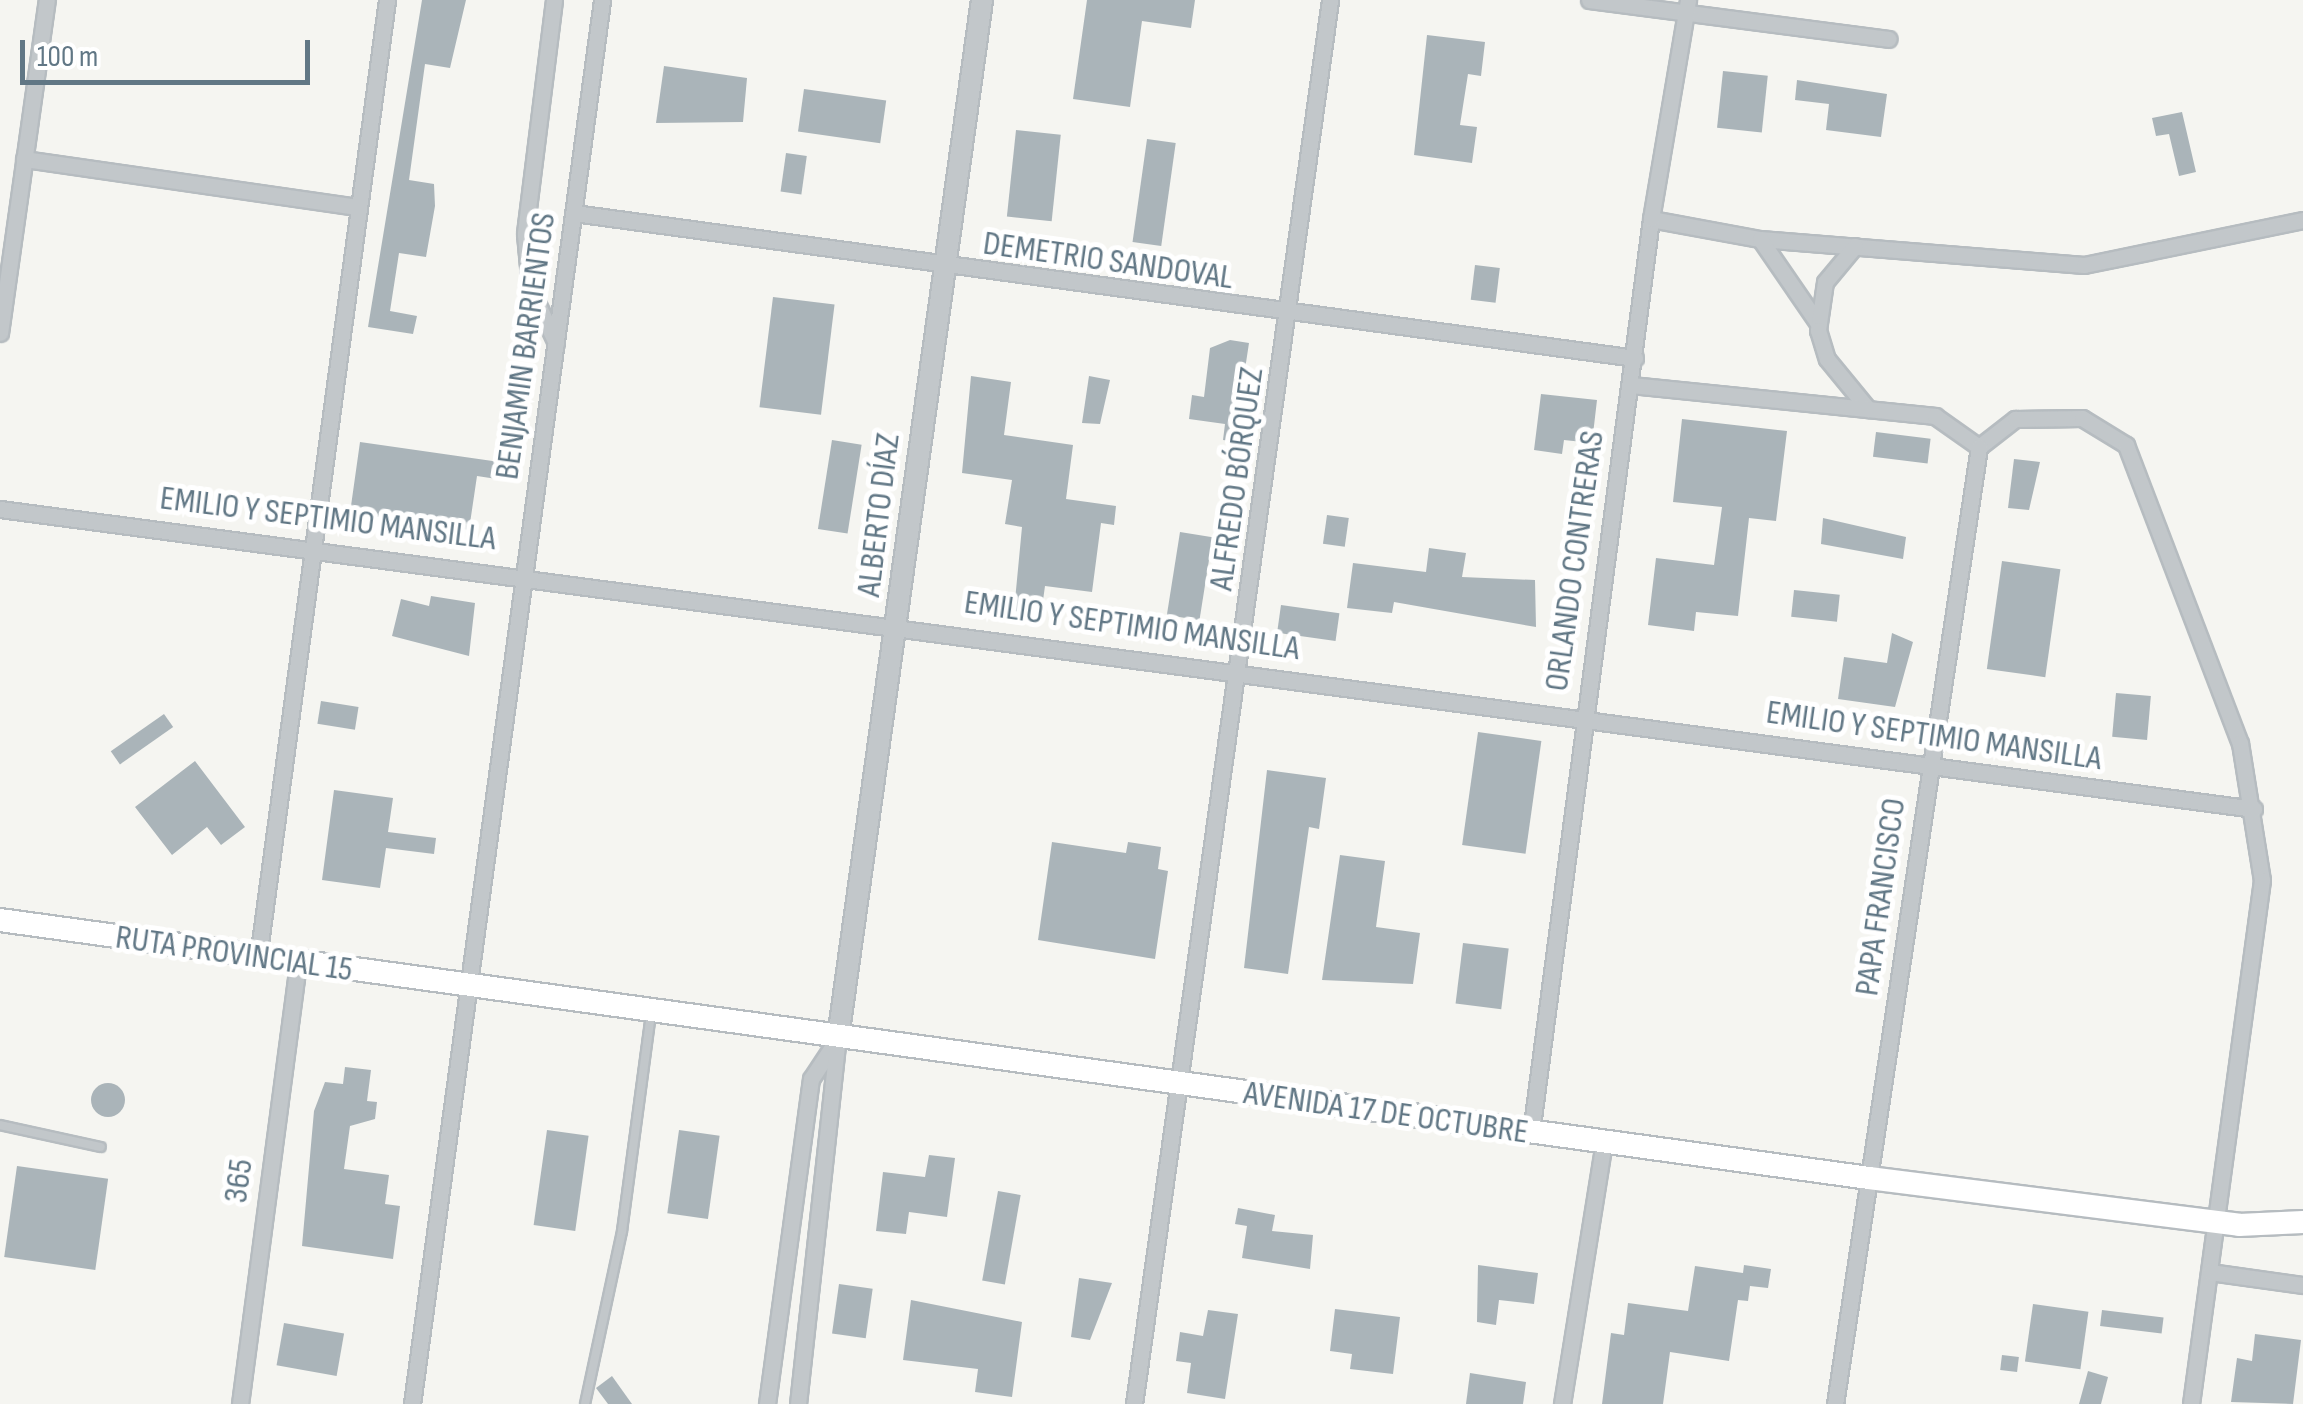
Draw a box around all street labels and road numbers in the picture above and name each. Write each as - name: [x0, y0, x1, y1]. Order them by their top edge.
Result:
- street label: BENJAMIN BARRIENTOS: [486, 210, 566, 482]
- street label: DEMETRIO SANDOVAL: [980, 223, 1236, 299]
- street label: ALFREDO BÓRQUEZ: [1201, 365, 1273, 593]
- street label: ORLANDO CONTRERAS: [1536, 428, 1614, 694]
- street label: ALBERTO DÍAZ: [848, 431, 910, 599]
- street label: EMILIO Y SEPTIMIO MANSILLA: [158, 478, 498, 560]
- street label: EMILIO Y SEPTIMIO MANSILLA: [962, 582, 1302, 670]
- street label: EMILIO Y SEPTIMIO MANSILLA: [1764, 692, 2104, 780]
- street label: PAPA FRANCISCO: [1846, 796, 1916, 998]
- street label: RUTA PROVINCIAL 15: [113, 917, 355, 991]
- street label: AVENIDA 17 DE OCTUBRE: [1241, 1072, 1531, 1154]
- street label: 365: [215, 1156, 263, 1206]

